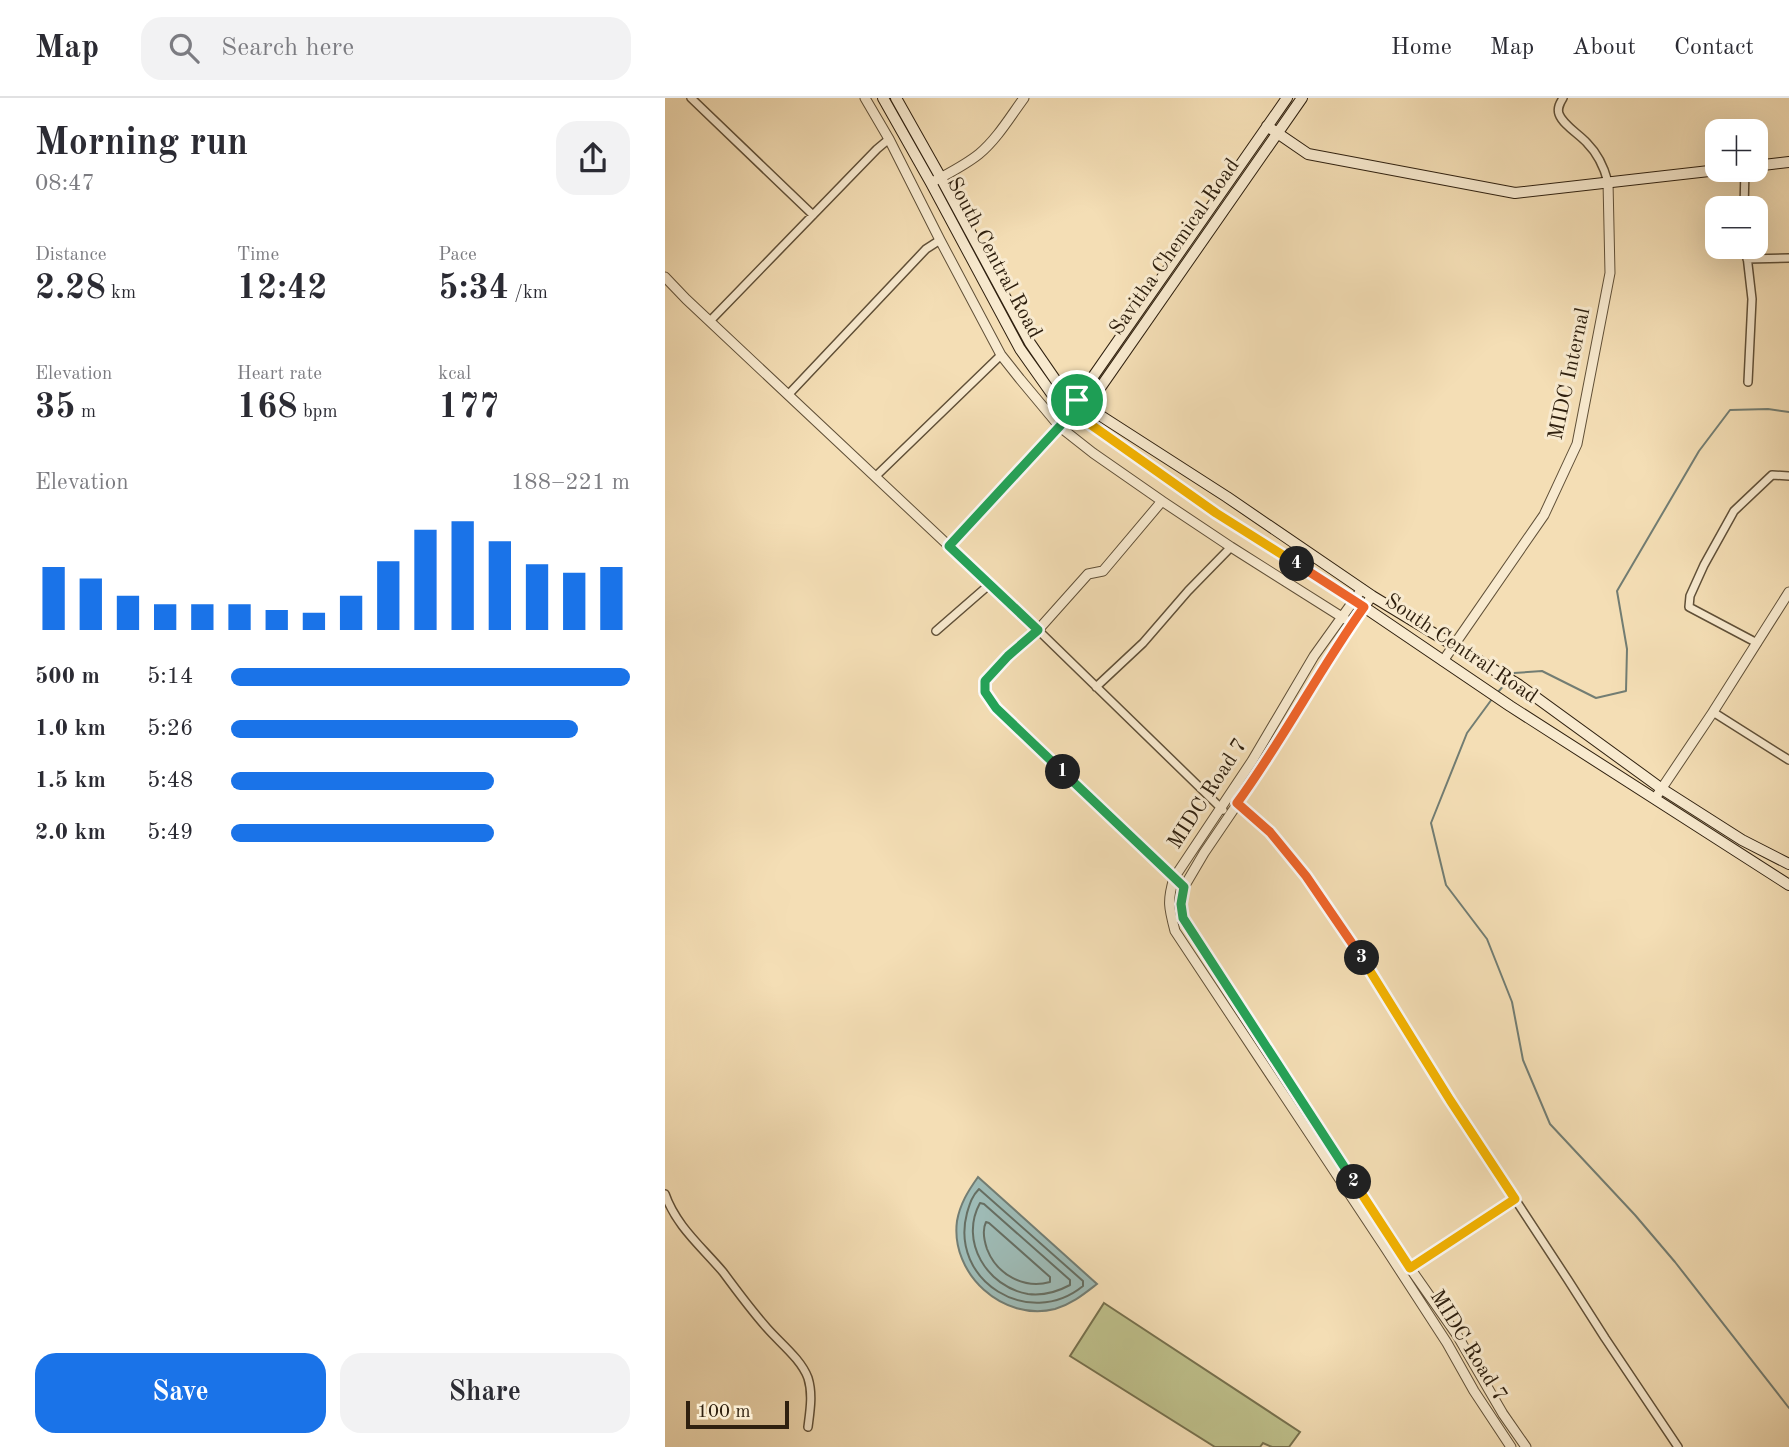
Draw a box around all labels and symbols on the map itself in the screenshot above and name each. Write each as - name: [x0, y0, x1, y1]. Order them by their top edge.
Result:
- street label: Savitha Chemical Road: [1106, 155, 1244, 339]
- street label: South Central Road: [943, 174, 1045, 342]
- street label: MIDC Internal: [1546, 306, 1594, 442]
- pin: [1047, 370, 1107, 430]
- pin: 4: [1279, 546, 1315, 582]
- street label: South Central Road: [1381, 590, 1541, 708]
- street label: MIDC Road 7: [1165, 735, 1251, 853]
- pin: 1: [1045, 754, 1081, 790]
- pin: 3: [1345, 940, 1379, 976]
- pin: 2: [1337, 1164, 1371, 1200]
- street label: MIDC Road 7: [1425, 1287, 1511, 1405]
- scale bar: [686, 1398, 789, 1430]

